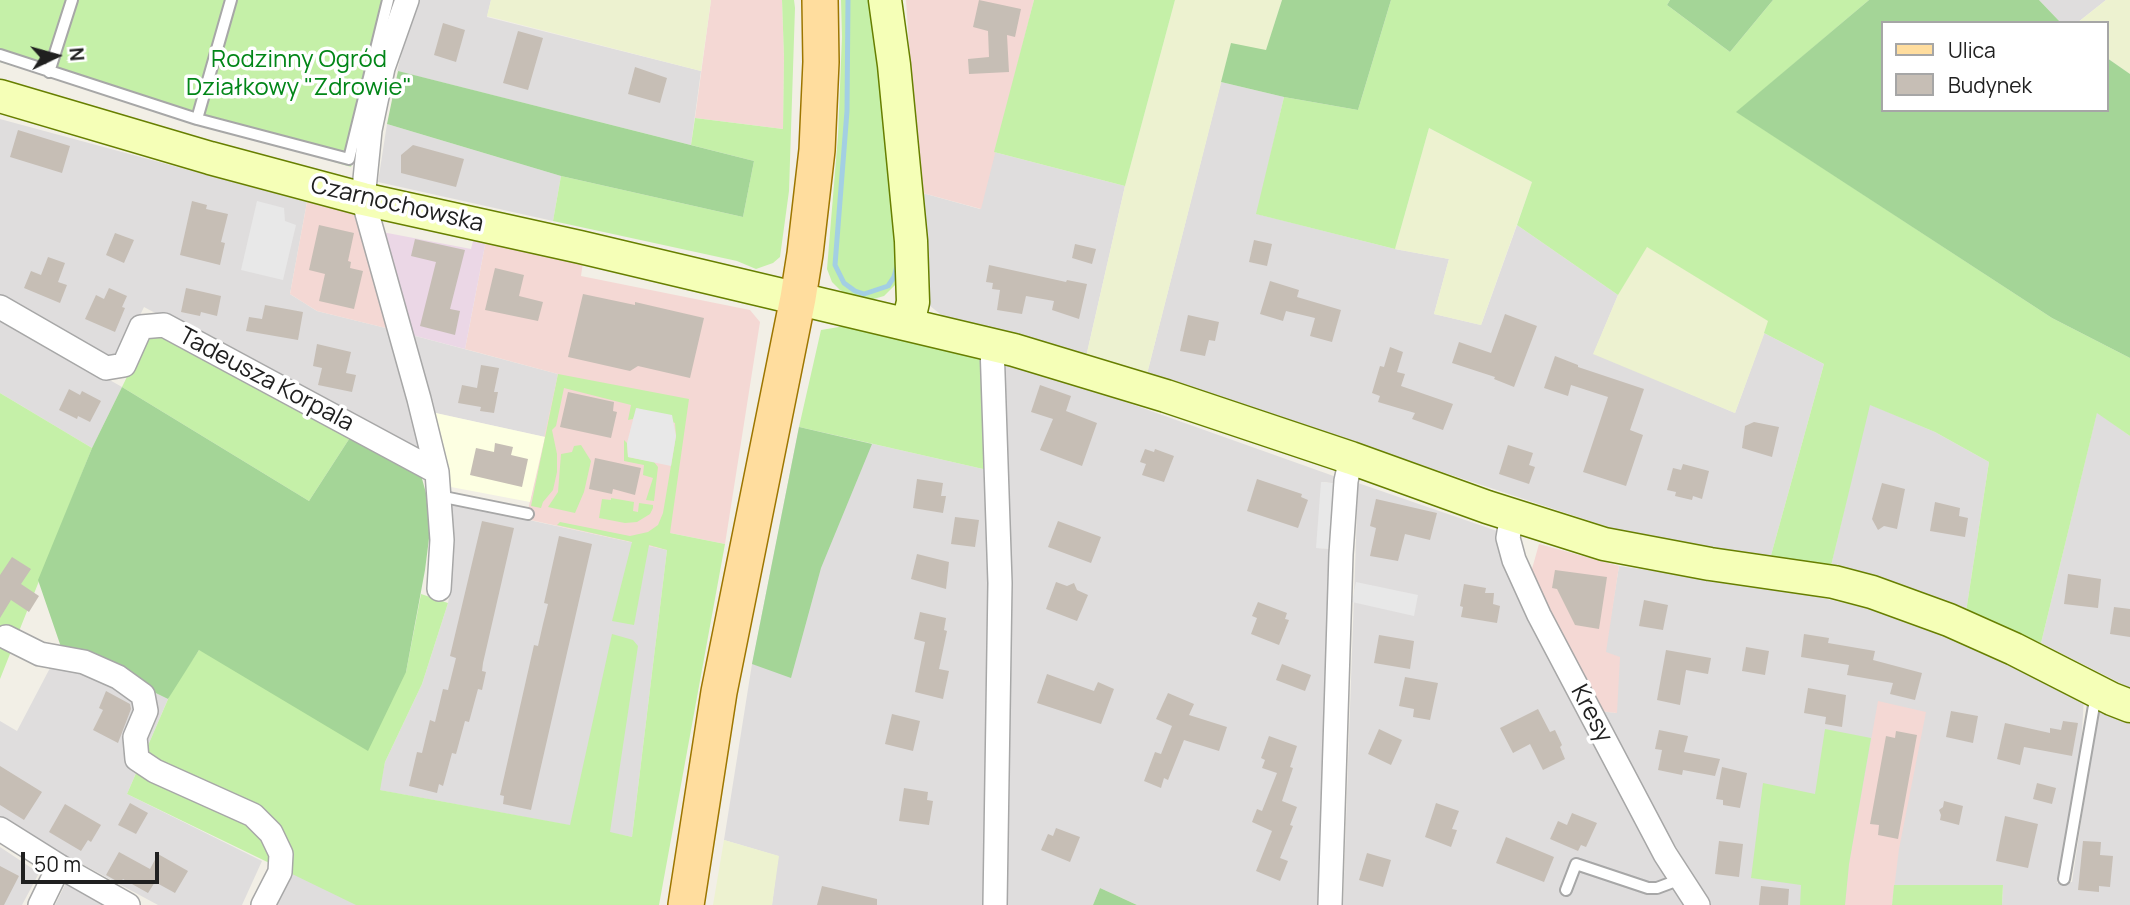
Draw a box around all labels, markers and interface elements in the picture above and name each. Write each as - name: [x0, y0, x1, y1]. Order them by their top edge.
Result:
- north arrow: [21, 21, 91, 91]
- legend: [1882, 21, 2109, 112]
- text: Ulica: [1948, 36, 1996, 64]
- text: N: [63, 46, 90, 62]
- park label: Rodzinny Ogród Działkowy "Zdrowie": [186, 46, 412, 102]
- text: Budynek: [1948, 71, 2032, 99]
- street label: Czarnochowska: [308, 171, 486, 239]
- street label: Tadeusza Korpala: [174, 322, 358, 438]
- street label: Kresy: [1564, 680, 1618, 748]
- scale bar: [24, 838, 163, 882]
- text: 50 m: [34, 850, 81, 878]

